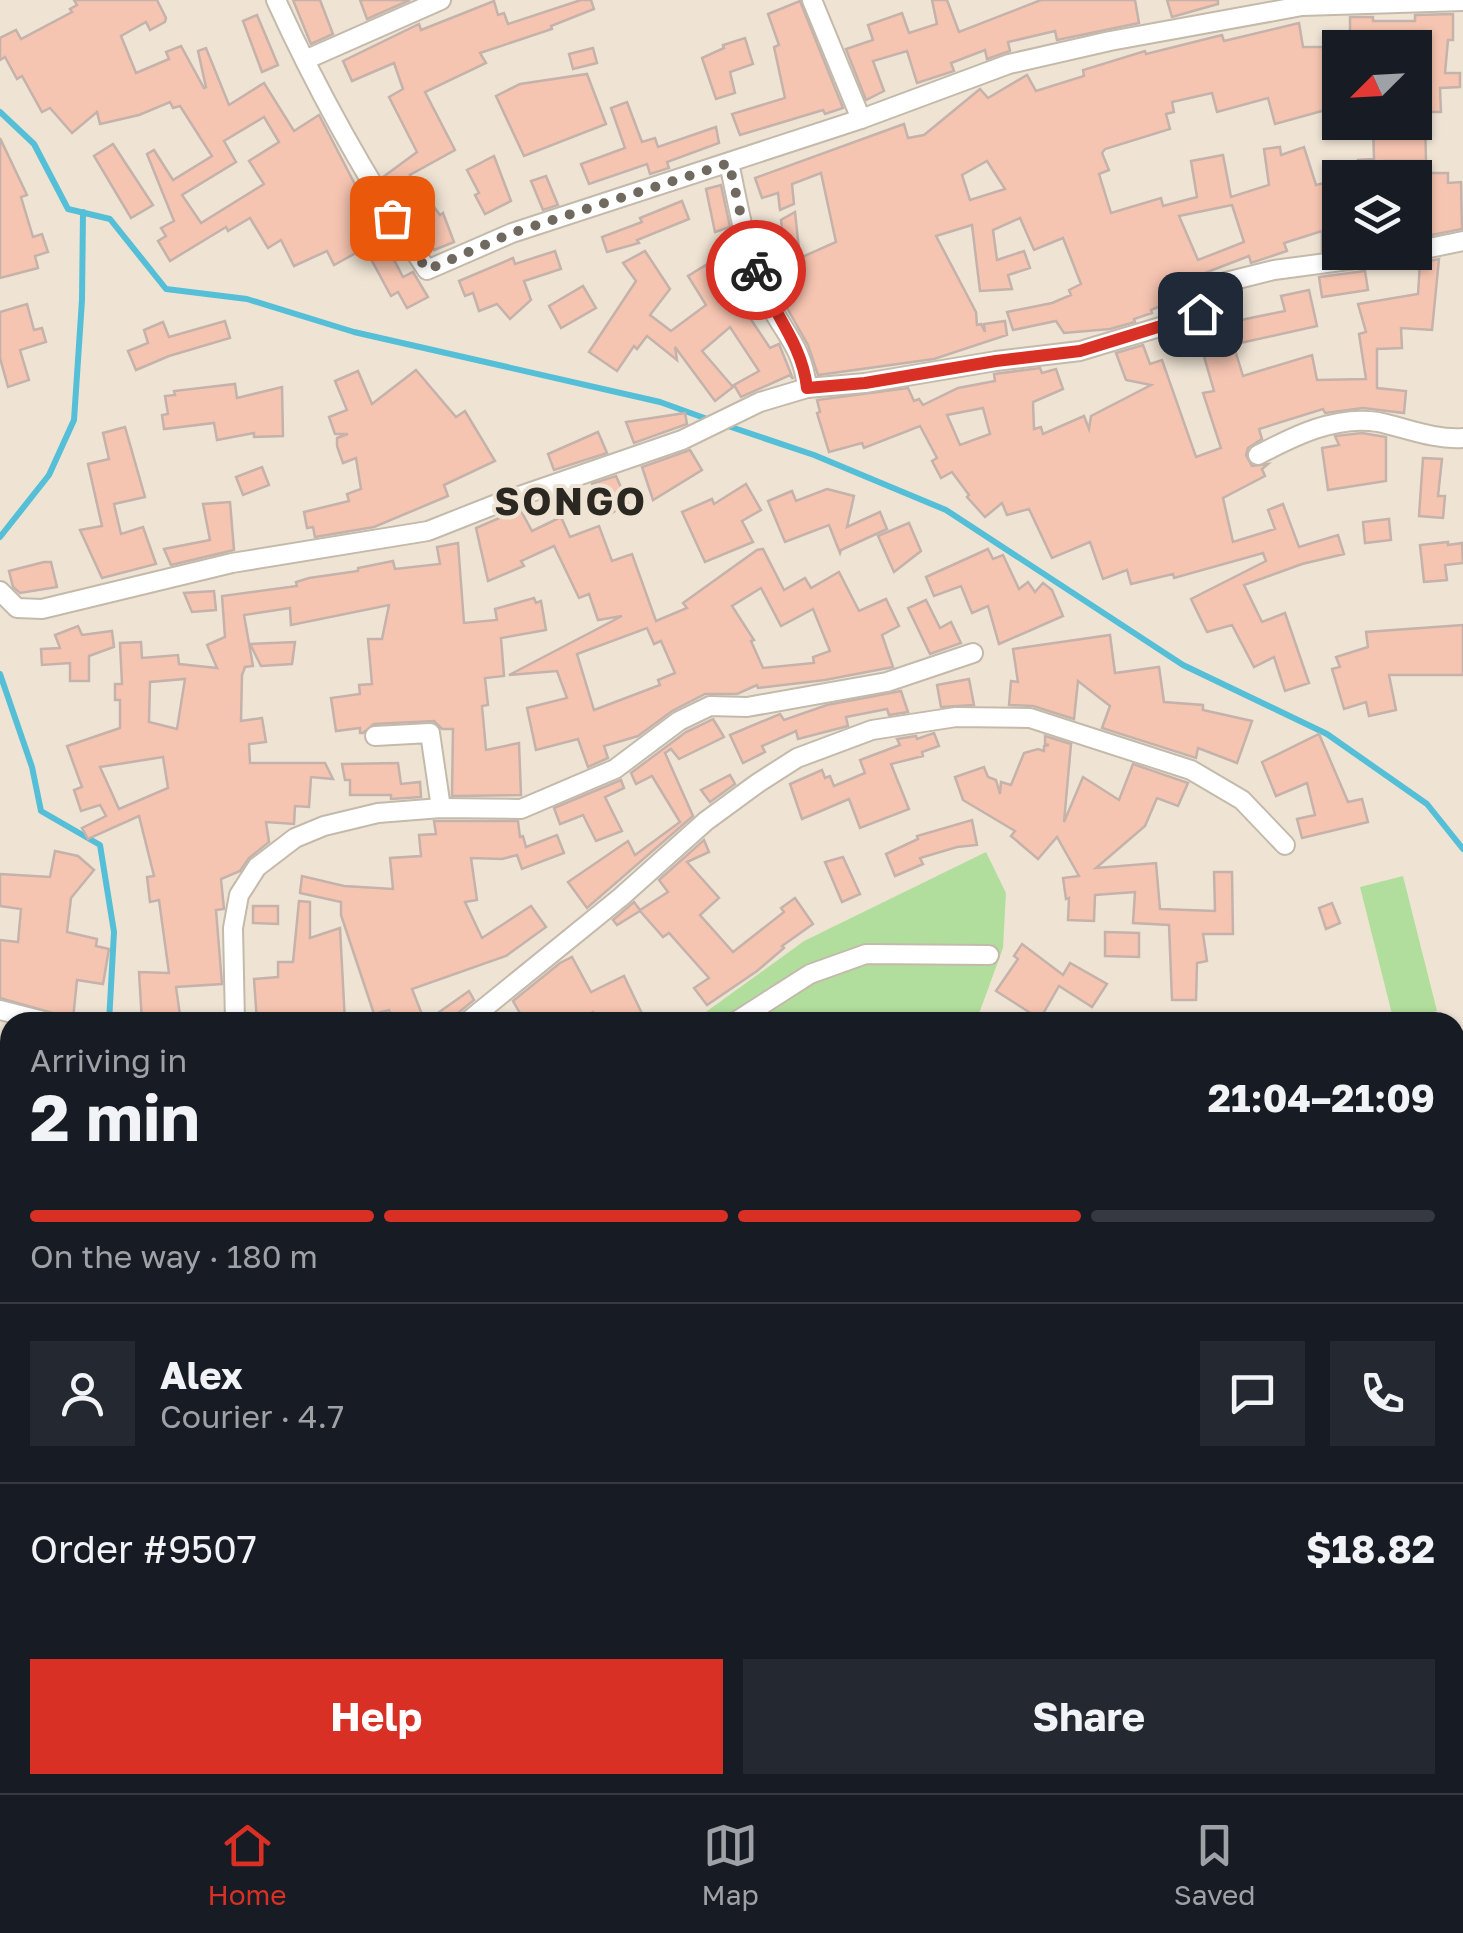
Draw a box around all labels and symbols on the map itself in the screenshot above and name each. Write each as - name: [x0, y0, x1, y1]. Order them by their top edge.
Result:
- north arrow: [1322, 30, 1432, 140]
- pin: [350, 176, 435, 261]
- courier: [706, 220, 806, 320]
- pin: [1158, 272, 1243, 357]
- district label: SONGO: [494, 478, 648, 523]

